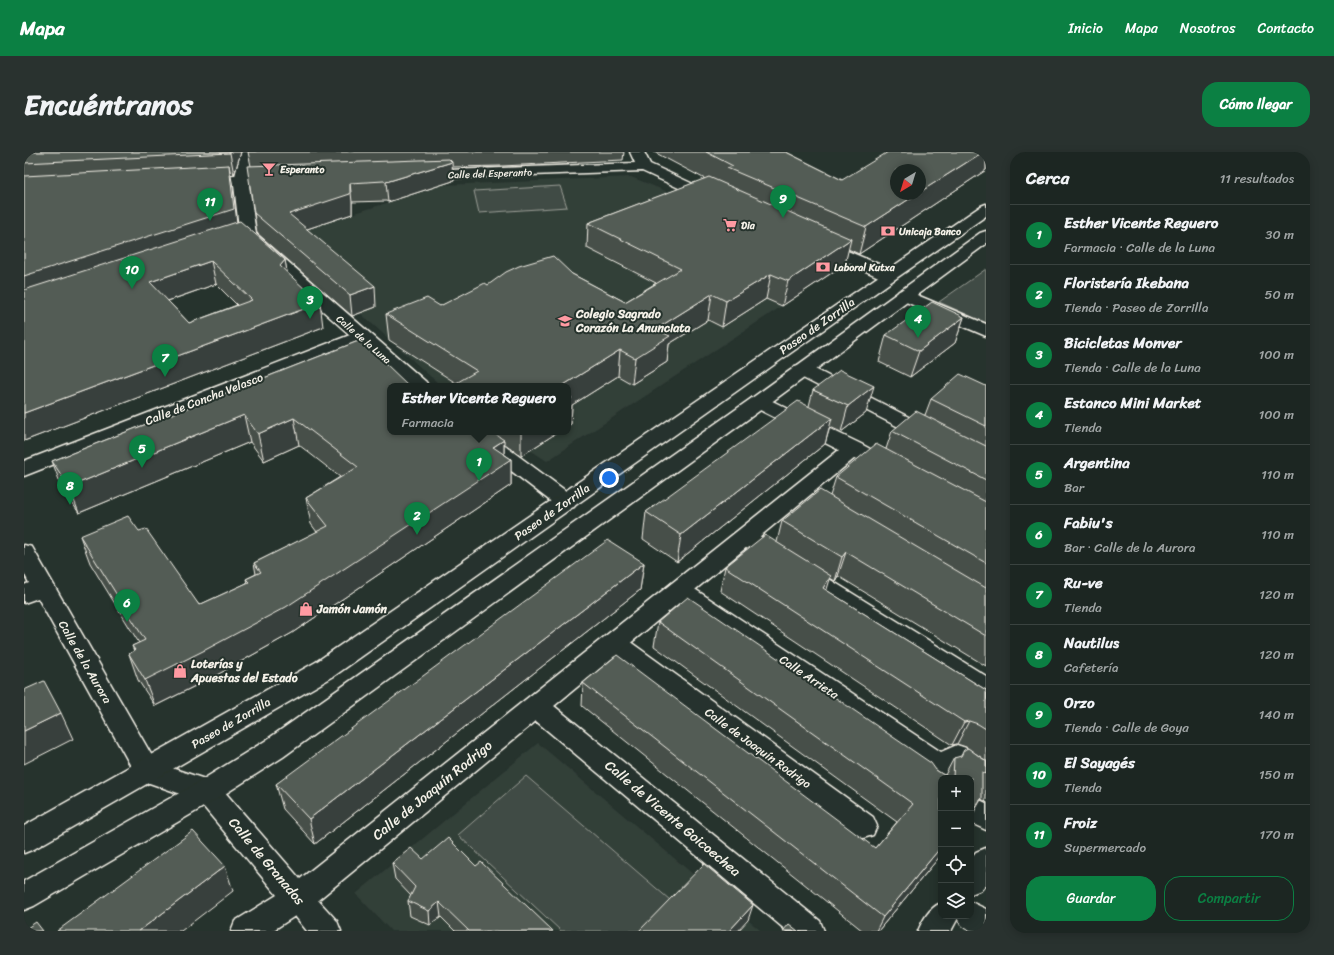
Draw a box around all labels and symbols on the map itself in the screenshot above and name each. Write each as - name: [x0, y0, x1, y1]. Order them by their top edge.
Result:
- bar icon: Esperanto: [261, 161, 277, 177]
- place label: Esperanto: [280, 161, 324, 179]
- street label: Calle del Esperanto: [448, 164, 533, 184]
- north arrow: [890, 164, 926, 200]
- pin: 9: [770, 185, 796, 218]
- pin: 11: [197, 188, 223, 221]
- supermarket icon: Dia: [722, 217, 738, 233]
- place label: Dia: [741, 217, 756, 235]
- bank icon: Unicaja Banco: [880, 223, 896, 239]
- place label: Unicaja Banco: [899, 223, 962, 241]
- pin: 10: [119, 256, 145, 289]
- bank icon: Laboral Kutxa: [815, 259, 831, 275]
- place label: Laboral Kutxa: [834, 259, 896, 277]
- pin: 3: [297, 286, 323, 319]
- street label: Paseo de Zorrilla: [774, 291, 860, 361]
- place label: Colegio Sagrado Corazón La Anunciata: [575, 303, 690, 339]
- pin: 4: [905, 305, 931, 338]
- street label: Calle de la Luna: [332, 311, 395, 369]
- school or university icon: Colegio Sagrado Corazón La Anunciata: [557, 313, 573, 329]
- pin: 7: [152, 344, 178, 377]
- street label: Calle de Concha Velasco: [142, 366, 266, 432]
- pin: 5: [129, 435, 155, 468]
- pin: 1: [466, 448, 492, 481]
- your location: [599, 468, 619, 488]
- pin: 8: [57, 472, 83, 505]
- street label: Paseo de Zorrilla: [509, 477, 595, 547]
- pin: 2: [404, 502, 430, 535]
- pin: 6: [114, 589, 140, 622]
- place label: Jamón Jamón: [316, 598, 388, 620]
- shop icon: Jamón Jamón: [298, 601, 314, 617]
- street label: Calle de la Aurora: [52, 616, 118, 708]
- street label: Calle Arrieta: [775, 649, 844, 706]
- place label: Loterías y Apuestas del Estado: [190, 653, 298, 689]
- shop icon: Loterías y Apuestas del Estado: [172, 663, 188, 679]
- street label: Paseo de Zorrilla: [187, 691, 275, 755]
- street label: Calle de Joaquín Rodrigo: [700, 702, 816, 794]
- street label: Calle de Joaquín Rodrigo: [367, 734, 498, 847]
- street label: Calle de Vicente Goicoechea: [599, 754, 746, 883]
- street label: Calle de Granados: [222, 811, 312, 912]

